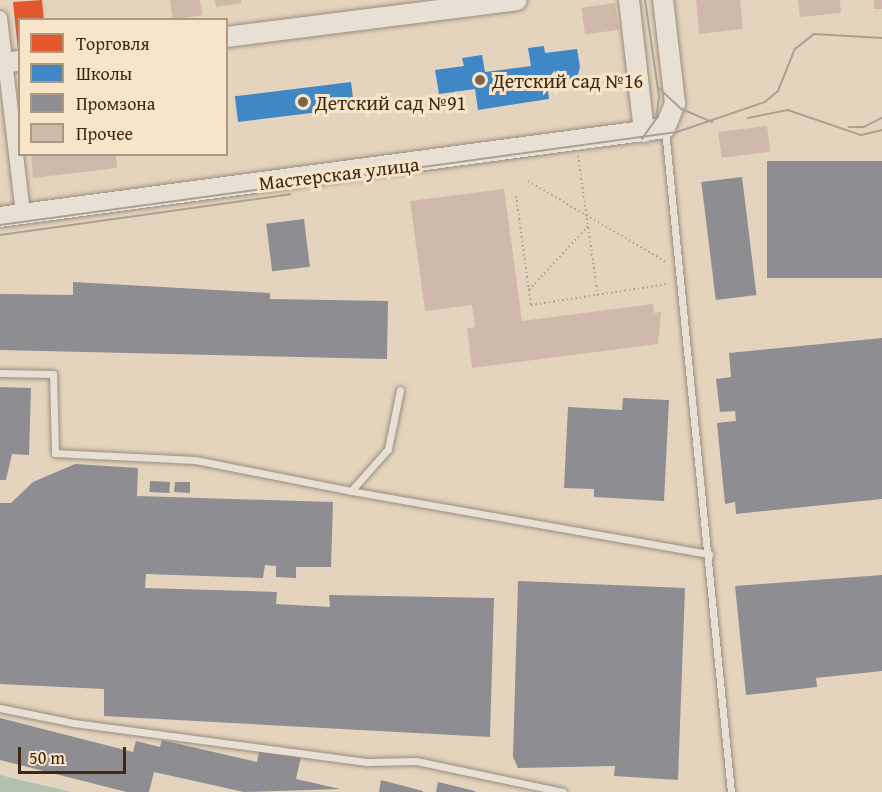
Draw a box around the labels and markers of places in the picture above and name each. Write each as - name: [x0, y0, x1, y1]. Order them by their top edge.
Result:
- place label: Детский сад №16: [492, 68, 643, 92]
- marker: Детский сад №16: [473, 73, 487, 87]
- place label: Детский сад №91: [315, 90, 466, 114]
- marker: Детский сад №91: [296, 95, 310, 109]

